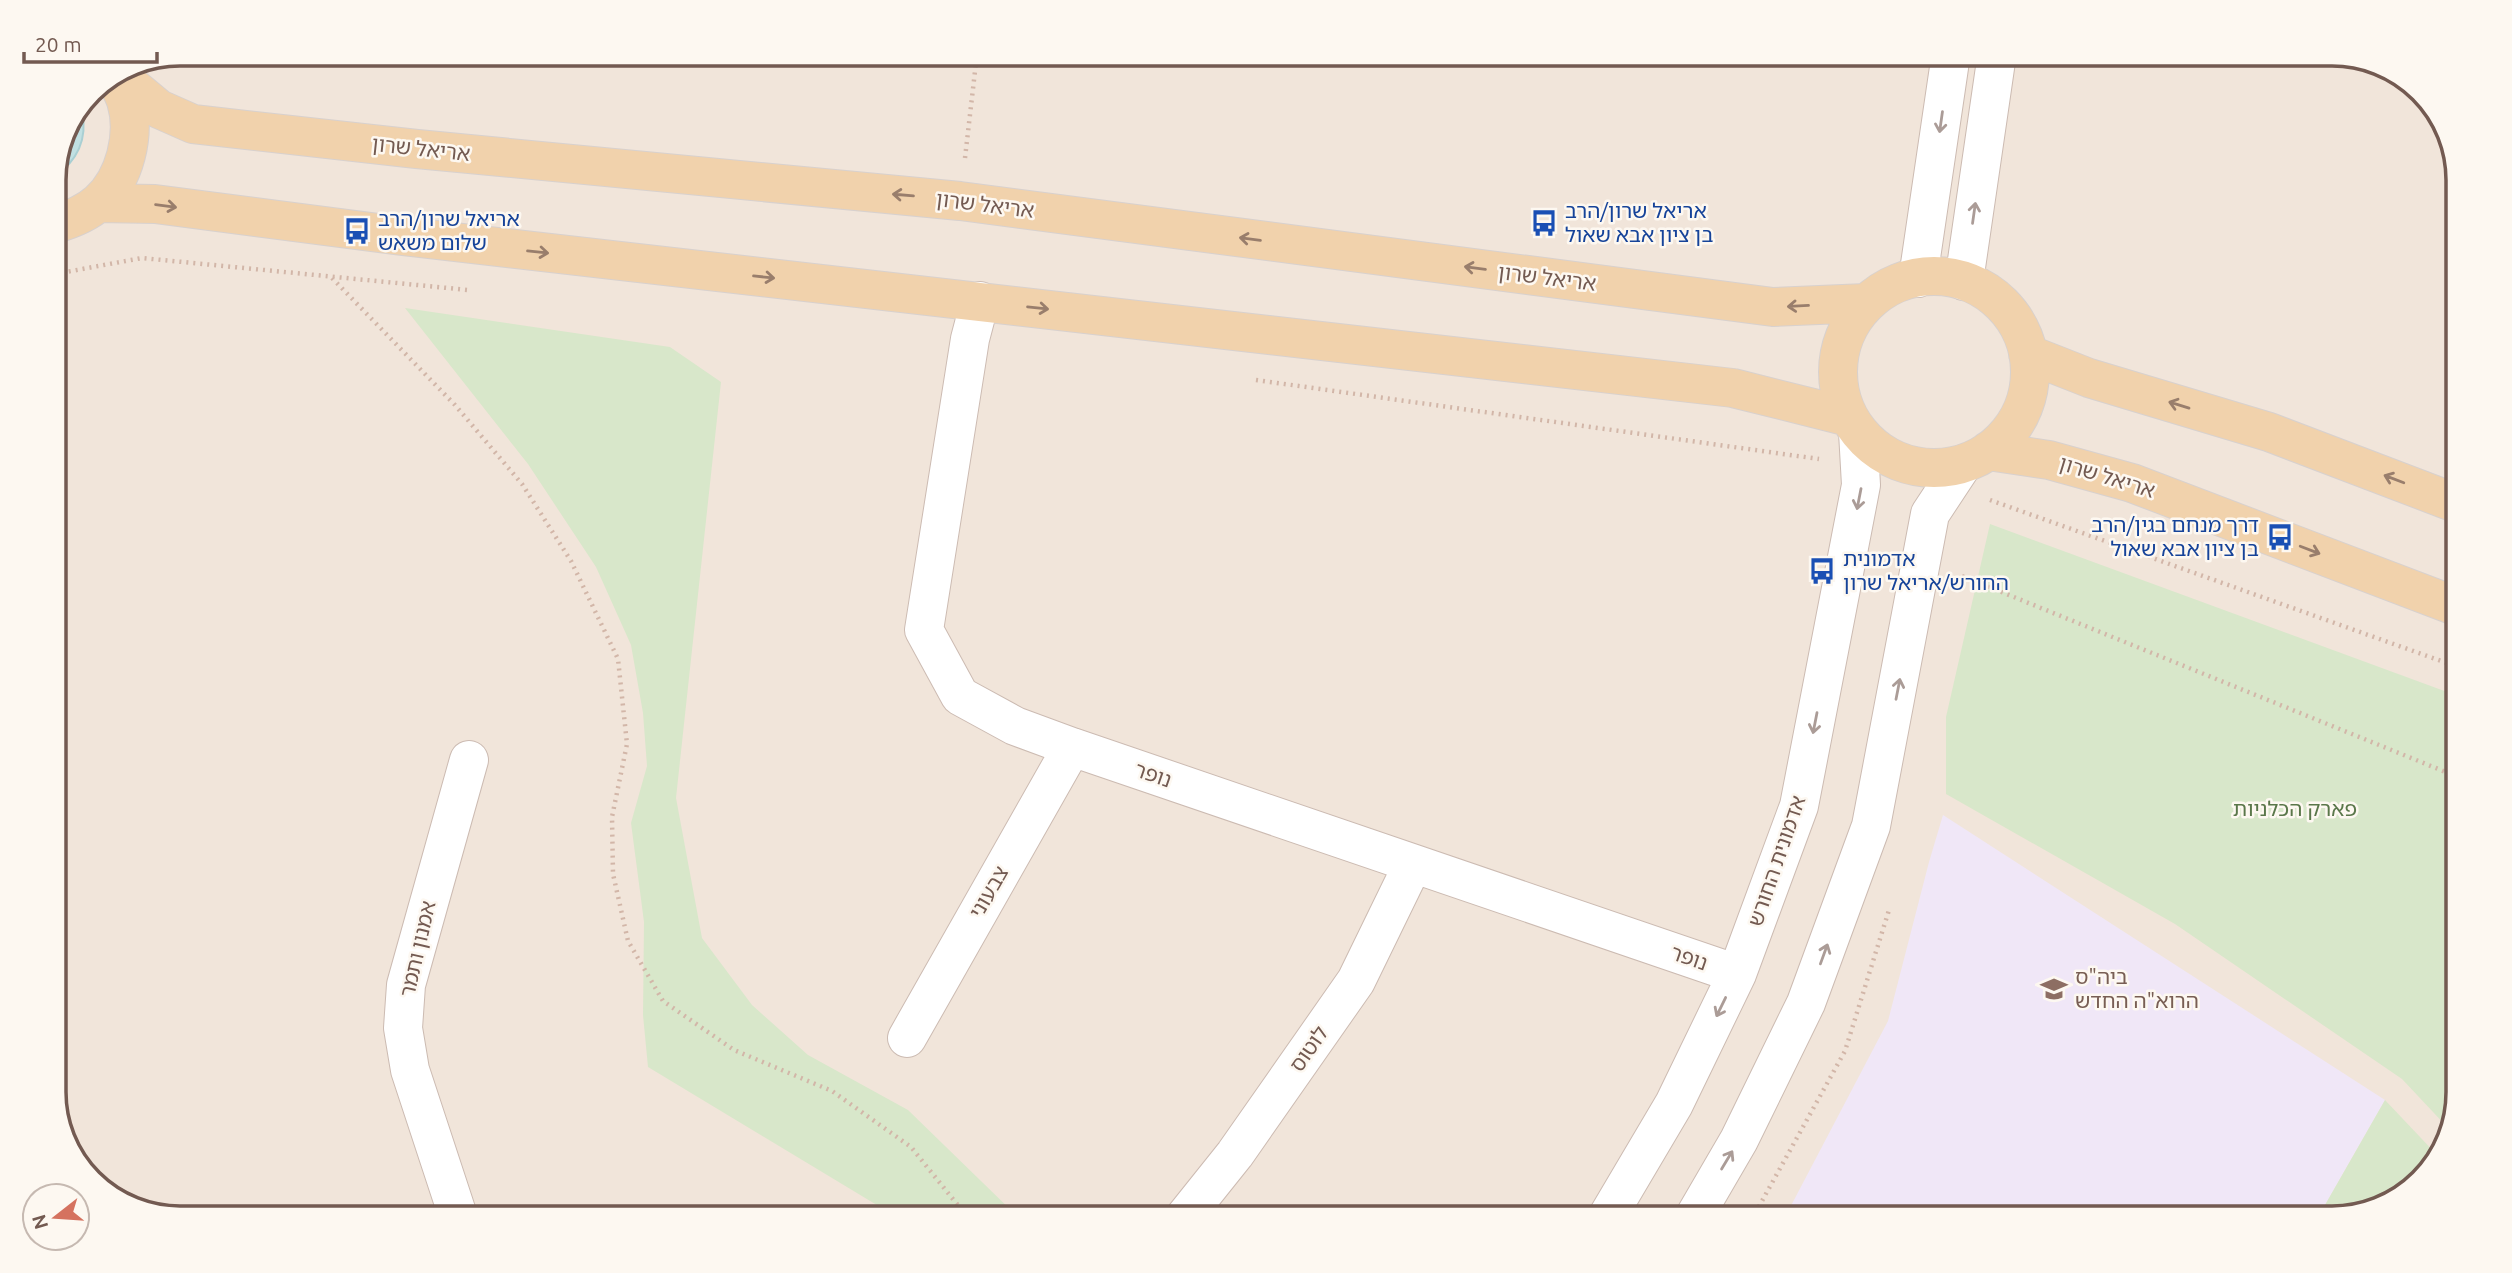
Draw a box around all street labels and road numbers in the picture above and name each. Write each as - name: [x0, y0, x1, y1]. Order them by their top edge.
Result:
- street label: אריאל שרון: [371, 131, 471, 165]
- street label: אריאל שרון: [935, 186, 1036, 222]
- street label: אריאל שרון: [1497, 259, 1598, 295]
- street label: אריאל שרון: [2057, 450, 2158, 502]
- street label: נופר: [1132, 757, 1175, 792]
- street label: אדמונית החורש: [1742, 792, 1810, 929]
- street label: צבעוני: [964, 861, 1012, 922]
- street label: אמנון ותמר: [394, 898, 440, 999]
- street label: נופר: [1668, 940, 1711, 975]
- street label: לוטוס: [1284, 1021, 1332, 1076]

